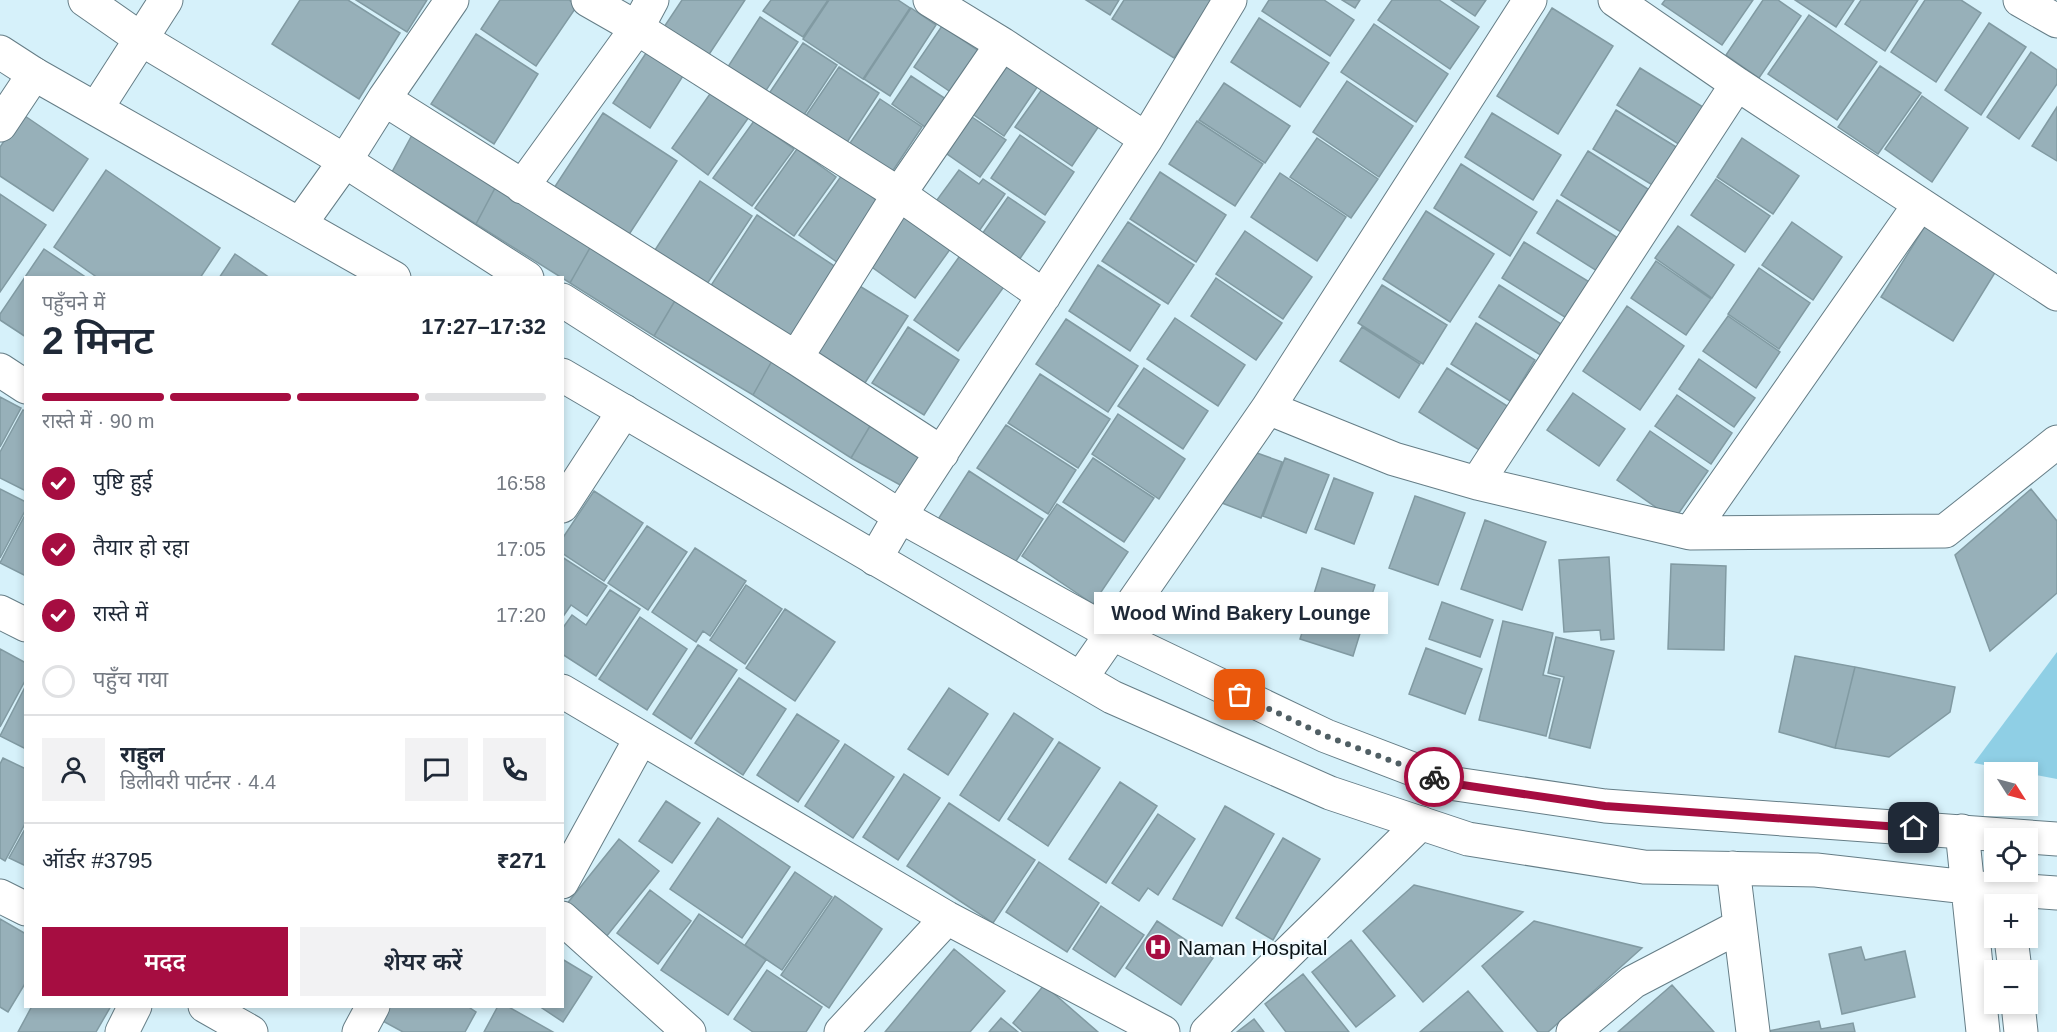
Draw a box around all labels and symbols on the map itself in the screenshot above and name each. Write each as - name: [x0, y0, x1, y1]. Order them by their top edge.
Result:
- callout: Wood Wind Bakery Lounge: [1093, 593, 1387, 635]
- pin: [1214, 669, 1265, 720]
- courier: [1404, 747, 1464, 807]
- north arrow: [1984, 762, 2038, 816]
- pin: [1888, 802, 1939, 853]
- hospital icon: Naman Hospital: [1143, 932, 1173, 962]
- place label: Naman Hospital: [1178, 936, 1327, 959]

